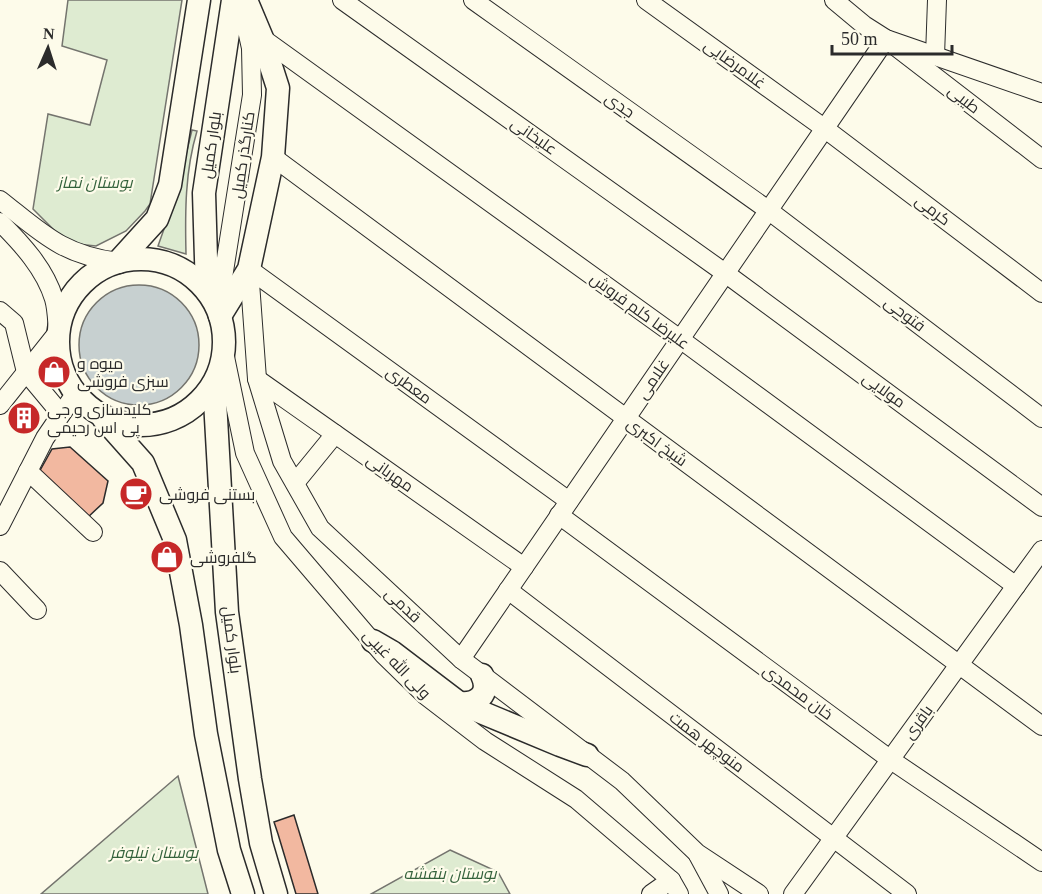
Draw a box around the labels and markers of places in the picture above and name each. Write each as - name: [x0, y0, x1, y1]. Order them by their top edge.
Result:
- shop icon: میوه و سبزی فروشی: [36, 354, 72, 390]
- place label: میوه و سبزی فروشی: [77, 355, 169, 392]
- building icon: کلیدسازی و جی پی اس رحیمی: [6, 400, 42, 436]
- place label: کلیدسازی و جی پی اس رحیمی: [47, 401, 151, 439]
- cafe icon: بستنی فروشی: [118, 476, 154, 512]
- place label: بستنی فروشی: [159, 486, 255, 505]
- shop icon: گلفروشی: [149, 539, 185, 575]
- place label: گلفروشی: [190, 549, 257, 568]

